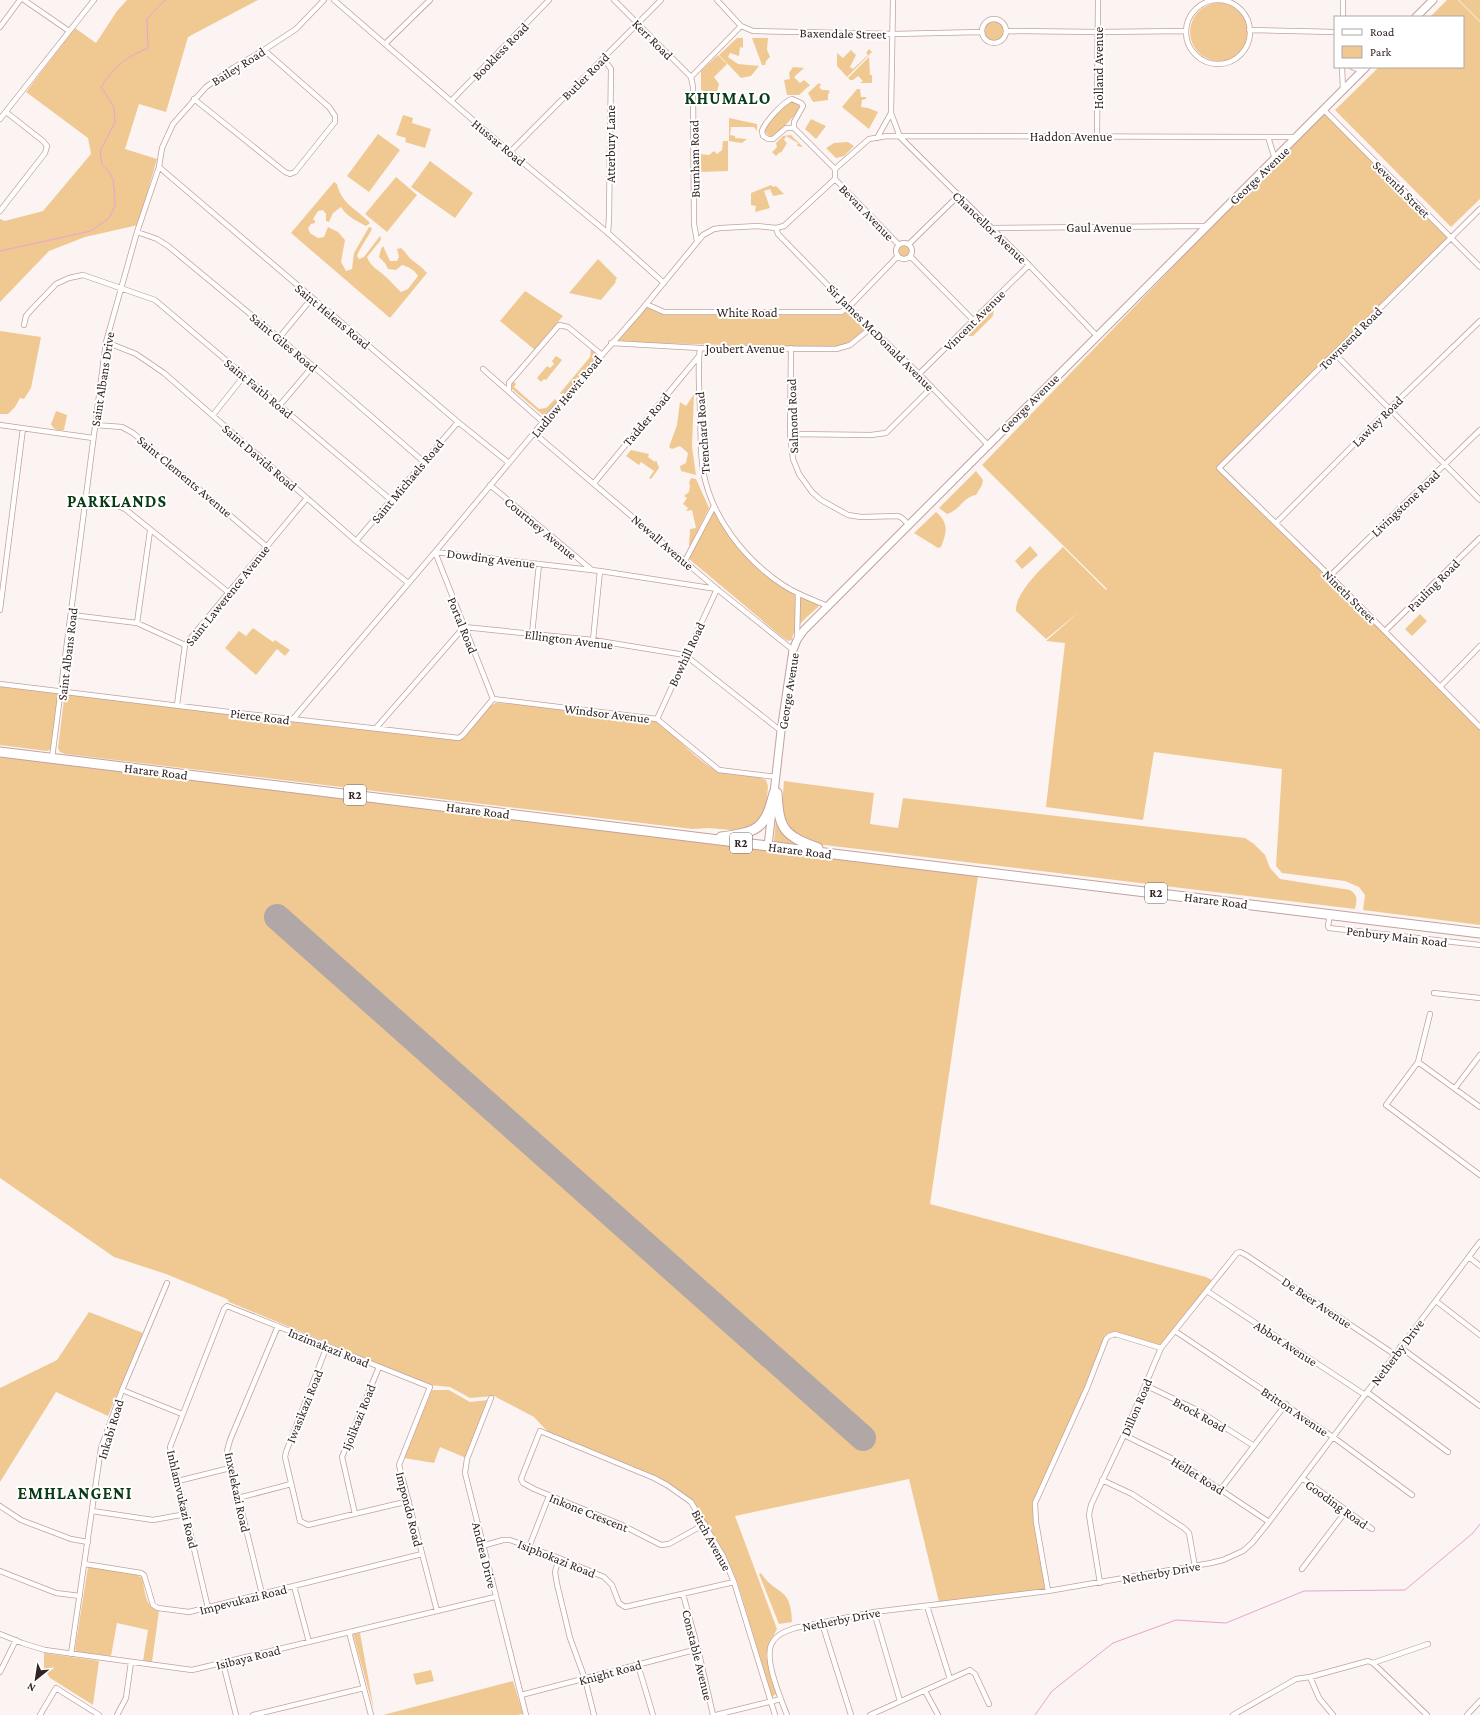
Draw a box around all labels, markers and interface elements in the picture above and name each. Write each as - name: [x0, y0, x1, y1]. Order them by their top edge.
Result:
- street label: Kerr Road: [629, 16, 676, 63]
- legend: [1334, 16, 1464, 68]
- street label: Bookless Road: [469, 19, 532, 83]
- street label: Baxendale Street: [800, 25, 887, 42]
- text: Road: [1370, 25, 1395, 39]
- street label: Holland Avenue: [1091, 27, 1106, 109]
- street label: Bailey Road: [209, 44, 268, 89]
- text: Park: [1370, 45, 1392, 59]
- street label: Butler Road: [559, 49, 612, 103]
- district label: KHUMALO: [685, 89, 771, 108]
- street label: Atterbury Lane: [603, 105, 618, 183]
- street label: Hussar Road: [469, 116, 529, 169]
- street label: Burnham Road: [686, 120, 703, 198]
- street label: Haddon Avenue: [1030, 129, 1112, 144]
- street label: George Avenue: [1226, 143, 1293, 208]
- street label: Seventh Street: [1370, 158, 1434, 221]
- street label: Bevan Avenue: [836, 181, 897, 244]
- street label: Chancellor Avenue: [949, 188, 1030, 267]
- street label: Gaul Avenue: [1066, 220, 1132, 235]
- street label: Saint Helens Road: [292, 281, 373, 352]
- street label: Sir James McDonald Avenue: [824, 281, 938, 394]
- street label: Vincent Avenue: [941, 286, 1008, 354]
- street label: Townsend Road: [1316, 304, 1385, 373]
- street label: White Road: [716, 305, 778, 320]
- street label: Saint Giles Road: [247, 310, 321, 375]
- street label: Saint Albans Drive: [88, 330, 117, 427]
- street label: Joubert Avenue: [704, 341, 785, 356]
- street label: Ludlow Hewit Road: [528, 352, 605, 440]
- street label: Saint Faith Road: [221, 355, 296, 421]
- street label: George Avenue: [997, 370, 1062, 436]
- street label: Salmond Road: [784, 378, 801, 454]
- street label: Tadder Road: [620, 389, 673, 449]
- street label: Trenchard Road: [692, 391, 713, 475]
- street label: Lawley Road: [1349, 393, 1406, 450]
- street label: Saint Davids Road: [219, 421, 300, 494]
- street label: Saint Clements Avenue: [134, 432, 235, 521]
- street label: Saint Michaels Road: [368, 436, 447, 526]
- street label: Livingstone Road: [1368, 467, 1443, 540]
- district label: PARKLANDS: [67, 492, 167, 511]
- street label: Courtney Avenue: [502, 494, 580, 563]
- street label: Newall Avenue: [629, 511, 697, 574]
- street label: Saint Lawerence Avenue: [182, 542, 273, 649]
- street label: Dowding Avenue: [446, 546, 536, 571]
- street label: Pauling Road: [1404, 556, 1463, 615]
- street label: Nineth Street: [1320, 567, 1380, 626]
- street label: Portal Road: [444, 595, 481, 656]
- street label: Saint Albans Road: [54, 607, 81, 701]
- street label: Bowhill Road: [665, 620, 708, 689]
- street label: Ellington Avenue: [524, 627, 614, 652]
- street label: George Avenue: [775, 651, 802, 731]
- street label: Windsor Avenue: [563, 701, 651, 726]
- street label: Pierce Road: [229, 705, 291, 728]
- street label: Harare Road: [123, 760, 189, 783]
- road number: R2: [344, 785, 366, 805]
- street label: Harare Road: [445, 799, 511, 822]
- road number: R2: [730, 833, 752, 853]
- street label: Harare Road: [767, 839, 833, 862]
- road number: R2: [1145, 883, 1167, 903]
- street label: Harare Road: [1183, 889, 1249, 912]
- street label: Penbury Main Road: [1346, 923, 1448, 950]
- street label: De Beer Avenue: [1279, 1274, 1355, 1331]
- street label: Netherby Drive: [1368, 1316, 1427, 1388]
- street label: Abbot Avenue: [1251, 1317, 1320, 1370]
- street label: Inzimakazi Road: [286, 1324, 372, 1371]
- street label: Iwasikazi Road: [283, 1367, 326, 1445]
- street label: Dillon Road: [1118, 1376, 1155, 1438]
- street label: Ijolikazi Road: [338, 1382, 380, 1453]
- street label: Britton Avenue: [1258, 1383, 1331, 1440]
- street label: Brock Road: [1171, 1394, 1229, 1435]
- street label: Inkabi Road: [94, 1397, 127, 1461]
- street label: Inhlamvukazi Road: [164, 1448, 201, 1550]
- street label: Inxelekazi Road: [222, 1451, 253, 1534]
- street label: Hellet Road: [1168, 1453, 1227, 1498]
- street label: Impondo Road: [393, 1470, 426, 1548]
- street label: Gooding Road: [1303, 1477, 1371, 1532]
- district label: EMHLANGENI: [18, 1484, 132, 1503]
- street label: Inkone Crescent: [547, 1490, 631, 1535]
- street label: Birch Avenue: [689, 1507, 735, 1574]
- street label: Andrea Drive: [469, 1520, 500, 1590]
- street label: Isiphokazi Road: [516, 1536, 598, 1581]
- street label: Netherby Drive: [1121, 1558, 1202, 1587]
- street label: Impevukazi Road: [198, 1581, 289, 1618]
- street label: Netherby Drive: [801, 1605, 882, 1634]
- street label: Constable Avenue: [679, 1608, 716, 1702]
- street label: Isibaya Road: [214, 1642, 282, 1673]
- street label: Knight Road: [577, 1657, 643, 1688]
- north arrow: [16, 1659, 56, 1699]
- text: N: [24, 1680, 37, 1695]

